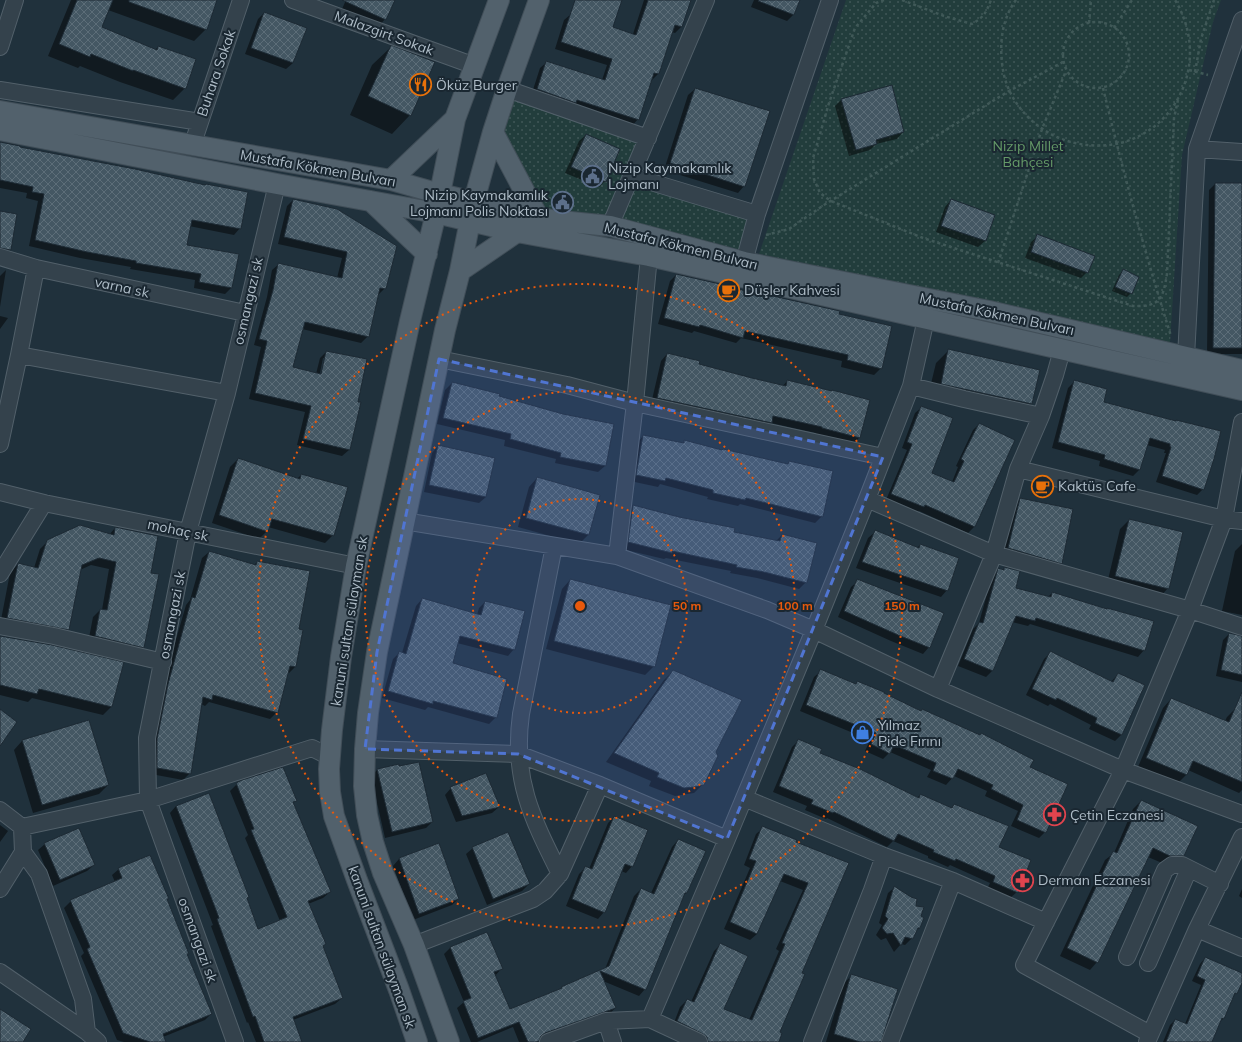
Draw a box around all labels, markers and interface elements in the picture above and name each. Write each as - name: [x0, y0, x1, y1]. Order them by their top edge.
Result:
- street label: Malazgirt Sokak: [332, 7, 437, 60]
- street label: Buhara Sokak: [193, 26, 240, 119]
- restaurant icon: Öküz Burger: [407, 72, 433, 98]
- place label: Öküz Burger: [436, 76, 518, 94]
- park label: Nizip Millet Bahçesi: [993, 137, 1064, 171]
- street label: Mustafa Kökmen Bulvarı: [239, 145, 397, 191]
- place label: Nizip Kaymakamlık Lojmanı: [608, 159, 732, 193]
- public building icon: Nizip Kaymakamlık Lojmanı: [579, 163, 605, 189]
- place label: Nizip Kaymakamlık Lojmanı Polis Noktası: [410, 186, 549, 220]
- public building icon: Nizip Kaymakamlık Lojmanı Polis Noktası: [550, 190, 576, 216]
- street label: Mustafa Kökmen Bulvarı: [602, 218, 760, 274]
- street label: osmangazi sk: [229, 255, 267, 346]
- street label: varna sk: [93, 272, 152, 302]
- cafe icon: Düşler Kahvesi: [715, 277, 741, 303]
- place label: Düşler Kahvesi: [744, 281, 840, 299]
- street label: Mustafa Kökmen Bulvarı: [918, 289, 1076, 339]
- cafe icon: Kaktüs Cafe: [1030, 473, 1056, 499]
- place label: Kaktüs Cafe: [1058, 477, 1136, 495]
- street label: mohaç sk: [146, 515, 211, 545]
- street label: kanuni sultan sülayman sk: [327, 534, 371, 707]
- street label: osmangazi sk: [155, 569, 189, 660]
- text: 50 m: [673, 598, 701, 613]
- text: 100 m: [777, 598, 813, 613]
- text: 150 m: [884, 598, 920, 613]
- centre of rings: [573, 599, 587, 613]
- place label: Yılmaz Pide Fırını: [877, 716, 941, 750]
- shop icon: Yılmaz Pide Fırını: [850, 720, 876, 746]
- pharmacy icon: Çetin Eczanesi: [1042, 802, 1068, 828]
- place label: Çetin Eczanesi: [1070, 806, 1164, 824]
- street label: kanuni sultan sülayman sk: [344, 863, 420, 1031]
- pharmacy icon: Derman Eczanesi: [1010, 867, 1036, 893]
- place label: Derman Eczanesi: [1038, 871, 1151, 889]
- street label: osmangazi sk: [174, 895, 222, 986]

